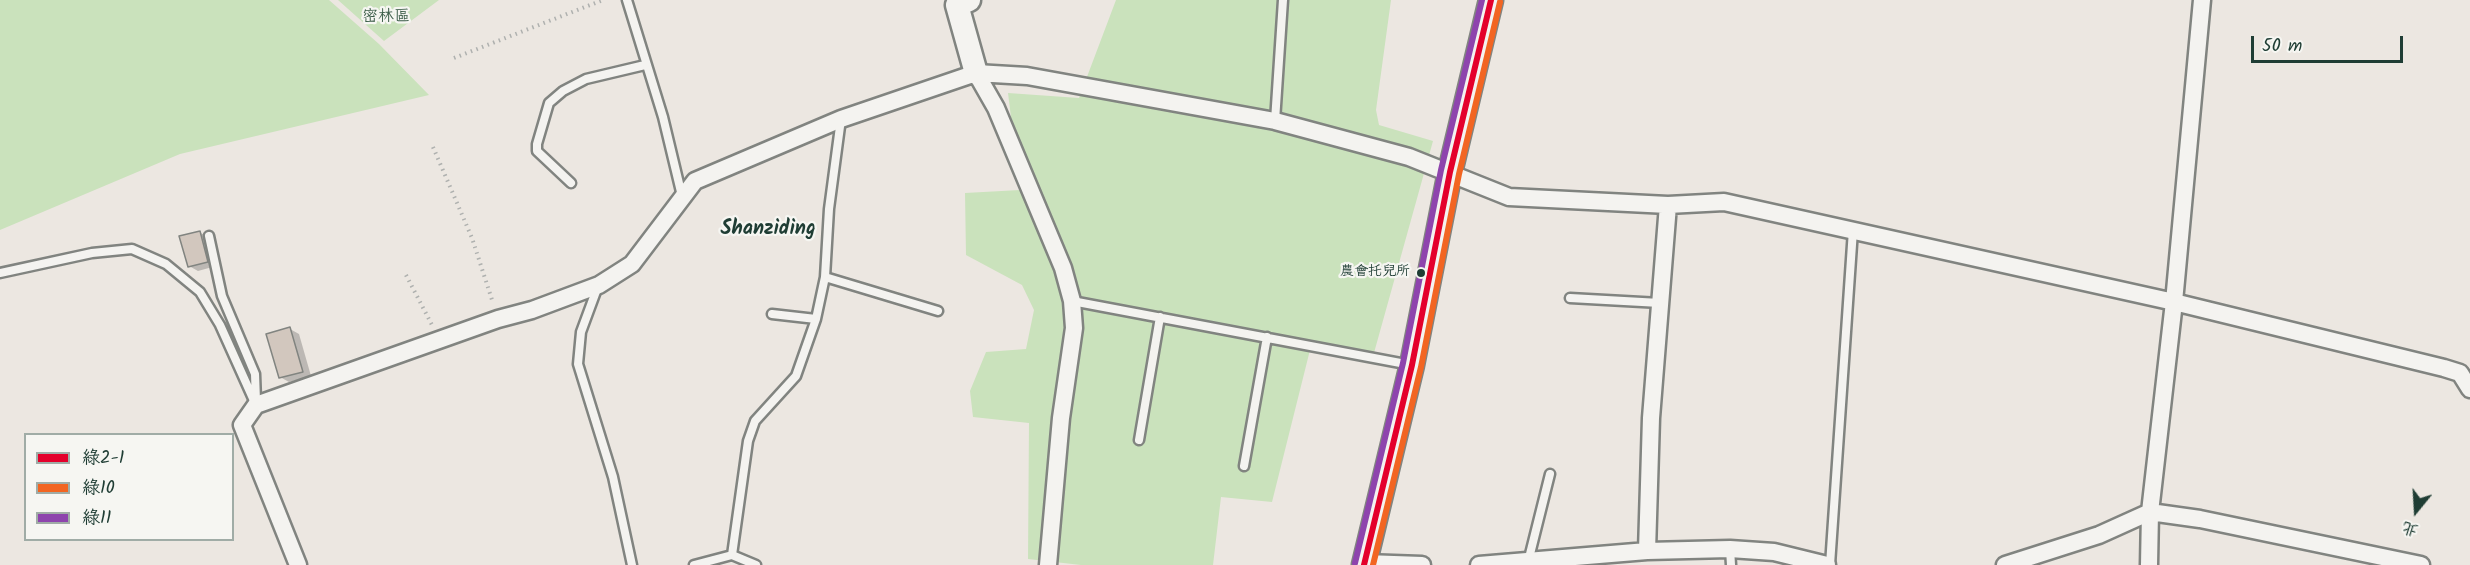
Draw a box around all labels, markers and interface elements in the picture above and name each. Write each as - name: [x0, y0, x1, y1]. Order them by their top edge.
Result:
- park label: 密林區: [362, 8, 410, 28]
- scale bar: [2254, 24, 2406, 62]
- text: 50 m: [2262, 32, 2302, 61]
- district label: Shanziding: [720, 219, 816, 243]
- place label: 農會托兒所: [1340, 265, 1410, 281]
- marker: 農會托兒所: [1415, 267, 1427, 279]
- legend: [24, 433, 234, 541]
- text: 綠2-1: [82, 444, 124, 473]
- text: 綠10: [82, 474, 115, 503]
- north arrow: [2386, 481, 2446, 541]
- text: 綠11: [82, 504, 111, 533]
- text: 北: [2399, 514, 2422, 543]

